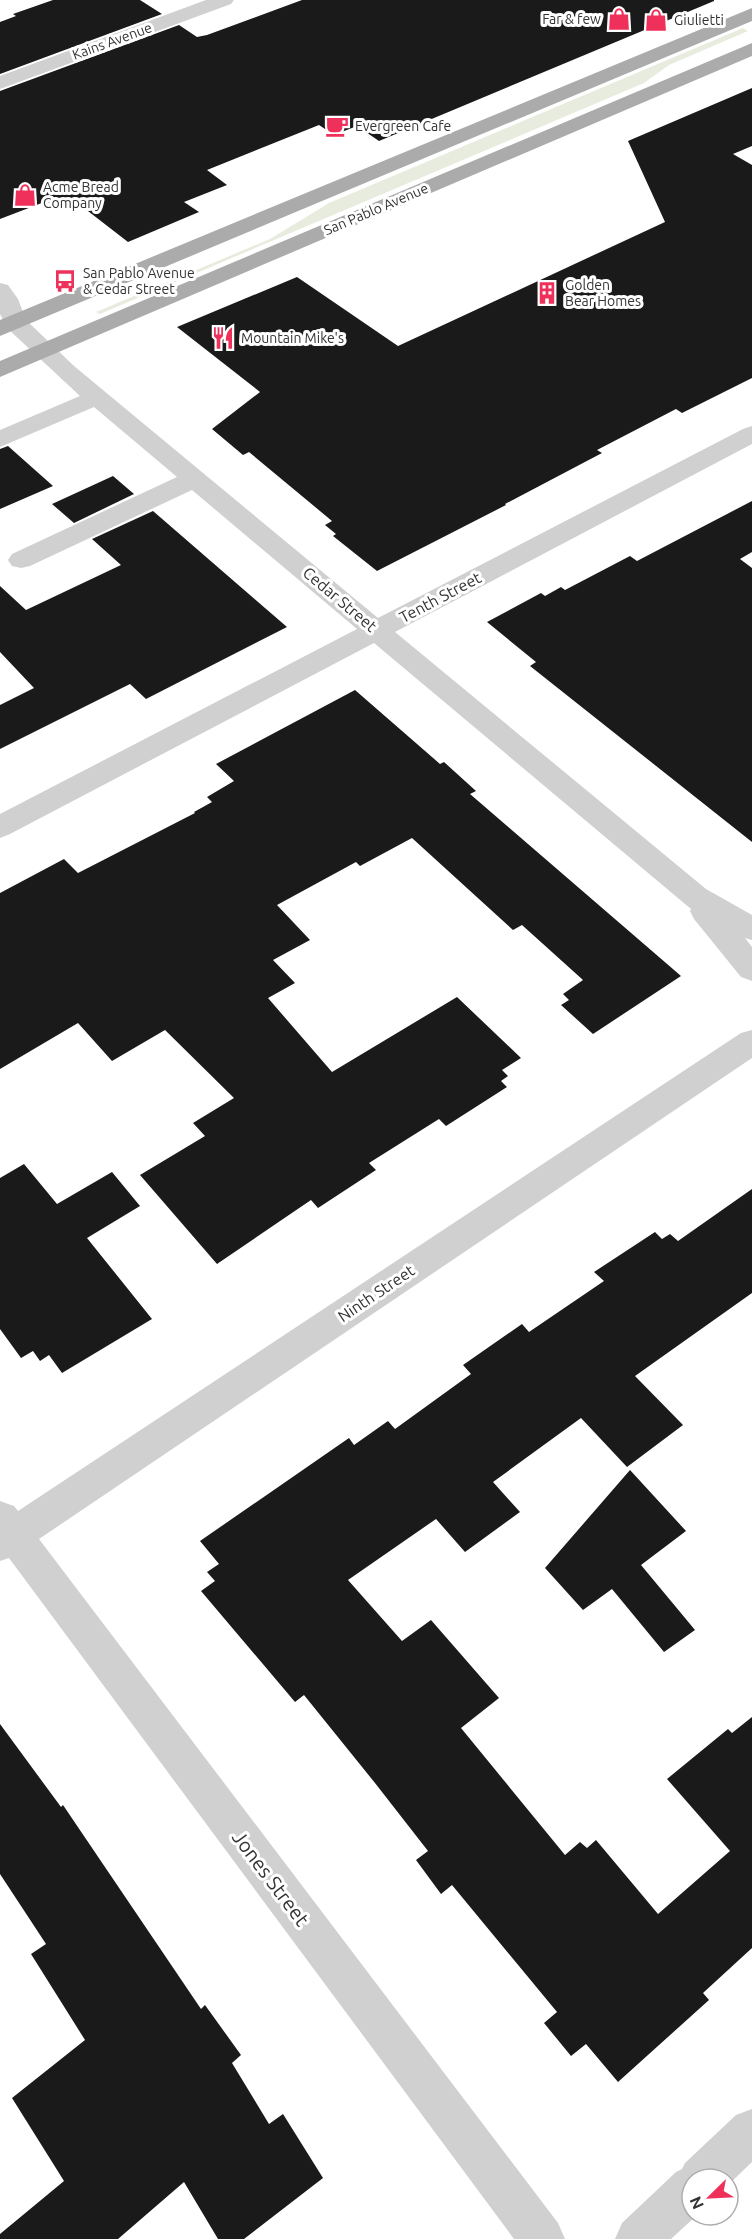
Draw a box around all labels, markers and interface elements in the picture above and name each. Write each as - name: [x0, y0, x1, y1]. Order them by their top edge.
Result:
- shop icon: Far & few: [606, 6, 632, 32]
- shop icon: Giulietti: [643, 7, 669, 33]
- place label: Far & few: [542, 11, 601, 27]
- place label: Giulietti: [674, 12, 724, 28]
- street label: Kains Avenue: [70, 19, 154, 63]
- cafe icon: Evergreen Cafe: [324, 113, 350, 139]
- place label: Evergreen Cafe: [355, 118, 451, 134]
- place label: Acme Bread Company: [43, 179, 119, 211]
- street label: San Pablo Avenue: [322, 180, 430, 238]
- shop icon: Acme Bread Company: [12, 182, 38, 208]
- place label: San Pablo Avenue & Cedar Street: [83, 265, 195, 297]
- bus stop icon: San Pablo Avenue & Cedar Street: [52, 268, 78, 294]
- place label: Golden Bear Homes: [565, 277, 641, 309]
- building icon: Golden Bear Homes: [534, 280, 560, 306]
- restaurant icon: Mountain Mike's: [210, 325, 236, 351]
- place label: Mountain Mike's: [241, 330, 344, 346]
- street label: Cedar Street: [300, 563, 381, 635]
- street label: Tenth Street: [396, 568, 485, 626]
- street label: Ninth Street: [334, 1260, 418, 1325]
- street label: Jones Street: [228, 1826, 314, 1930]
- north arrow: [680, 2167, 740, 2227]
- text: N: [686, 2194, 707, 2212]

